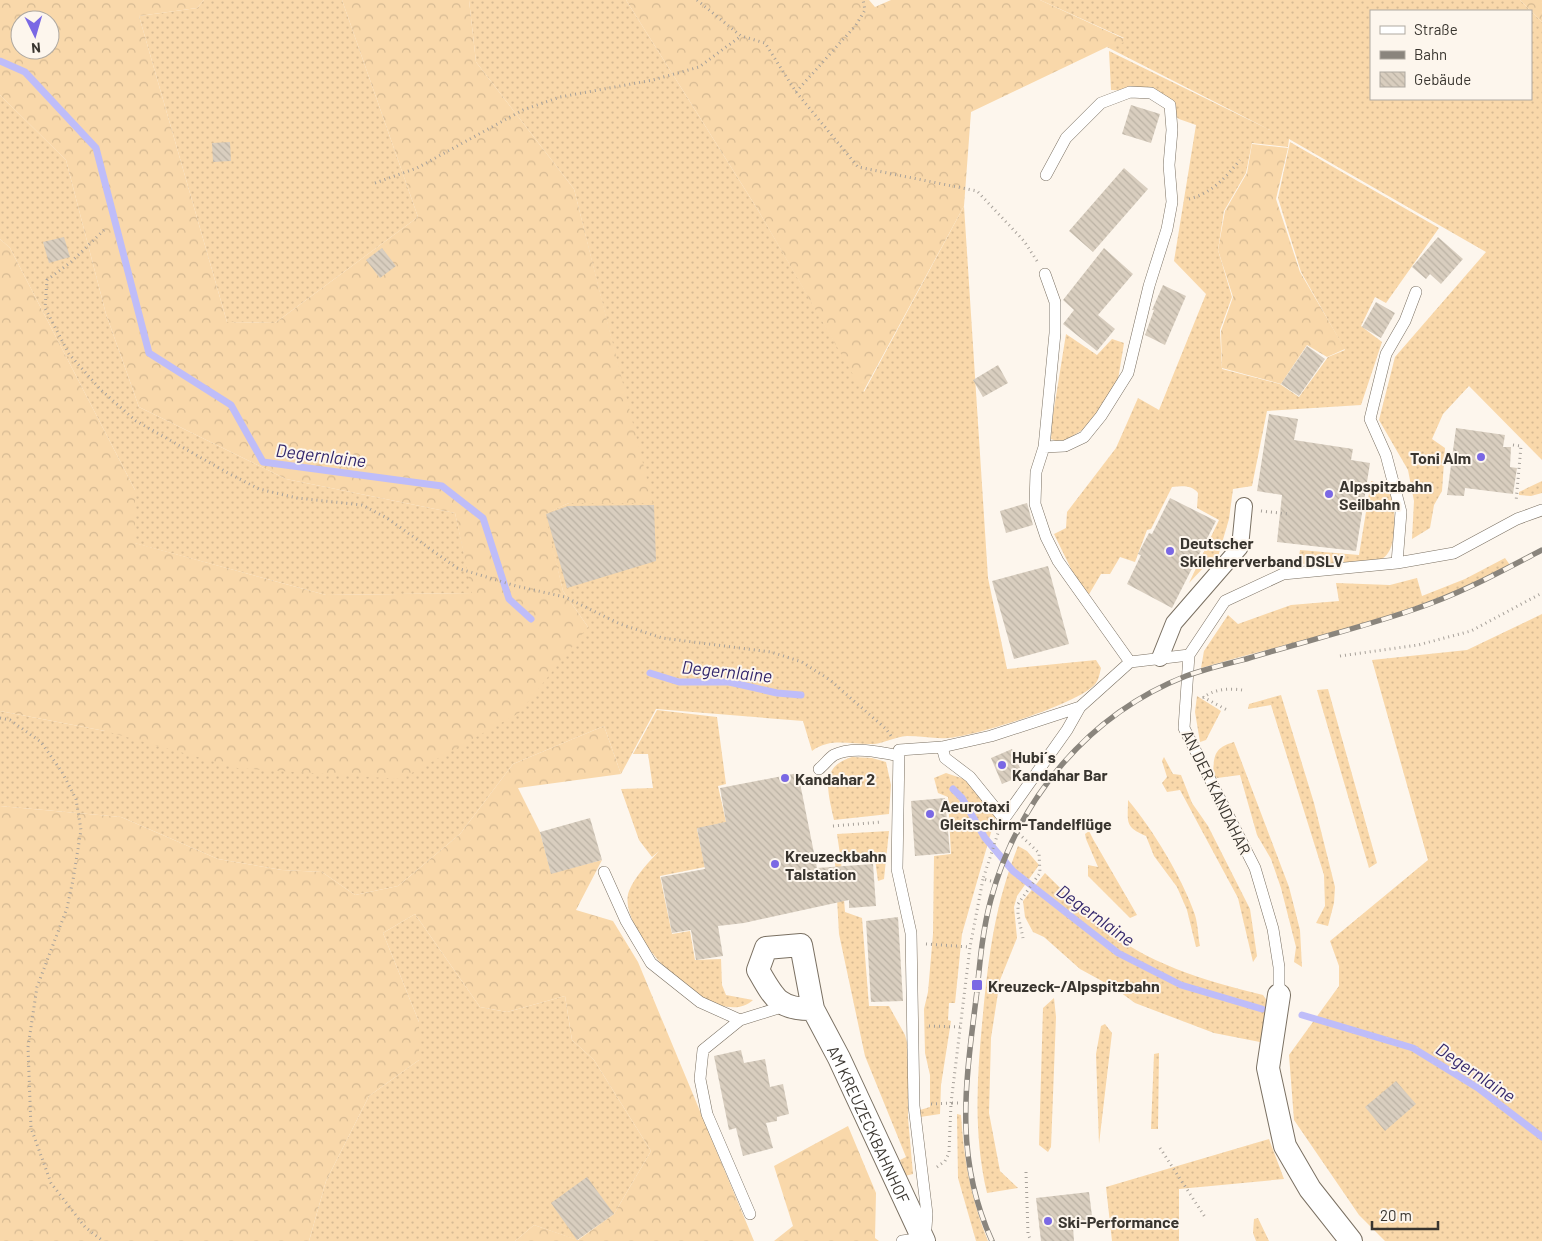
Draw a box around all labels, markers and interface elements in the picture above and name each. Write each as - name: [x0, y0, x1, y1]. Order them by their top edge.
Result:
- north arrow: [10, 10, 60, 60]
- legend: [1370, 10, 1532, 100]
- text: Straße: [1414, 20, 1458, 38]
- text: N: [31, 40, 42, 57]
- text: Bahn: [1414, 45, 1447, 63]
- text: Gebäude: [1414, 70, 1471, 88]
- water label: Degernlaine: [274, 439, 368, 471]
- place label: Toni Alm: [1410, 448, 1471, 467]
- marker: Toni Alm: [1475, 451, 1487, 463]
- place label: Alpspitzbahn Seilbahn: [1339, 476, 1432, 513]
- marker: Alpspitzbahn Seilbahn: [1323, 488, 1335, 500]
- place label: Deutscher Skilehrerverband DSLV: [1180, 533, 1343, 570]
- marker: Deutscher Skilehrerverband DSLV: [1164, 545, 1176, 557]
- water label: Degernlaine: [681, 655, 773, 687]
- street label: AN DER KANDAHAR: [1179, 727, 1255, 858]
- place label: Hubi´s Kandahar Bar: [1012, 747, 1108, 784]
- marker: Hubi´s Kandahar Bar: [996, 759, 1008, 771]
- place label: Kandahar 2: [795, 769, 875, 788]
- marker: Kandahar 2: [779, 772, 791, 784]
- place label: Aeurotaxi Gleitschirm-Tandelflüge: [940, 796, 1112, 833]
- marker: Aeurotaxi Gleitschirm-Tandelflüge: [924, 808, 936, 820]
- place label: Kreuzeckbahn Talstation: [785, 846, 887, 883]
- marker: Kreuzeckbahn Talstation: [769, 858, 781, 870]
- water label: Degernlaine: [1053, 879, 1139, 951]
- place label: Kreuzeck-/Alpspitzbahn: [988, 976, 1160, 995]
- marker: Kreuzeck-/Alpspitzbahn: [970, 978, 984, 992]
- water label: Degernlaine: [1432, 1037, 1520, 1107]
- street label: AM KREUZECKBAHNHOF: [824, 1042, 915, 1206]
- scale bar: [1372, 1198, 1438, 1230]
- text: 20 m: [1380, 1206, 1412, 1224]
- place label: Ski-Performance: [1058, 1212, 1179, 1231]
- marker: Ski-Performance: [1042, 1215, 1054, 1227]

